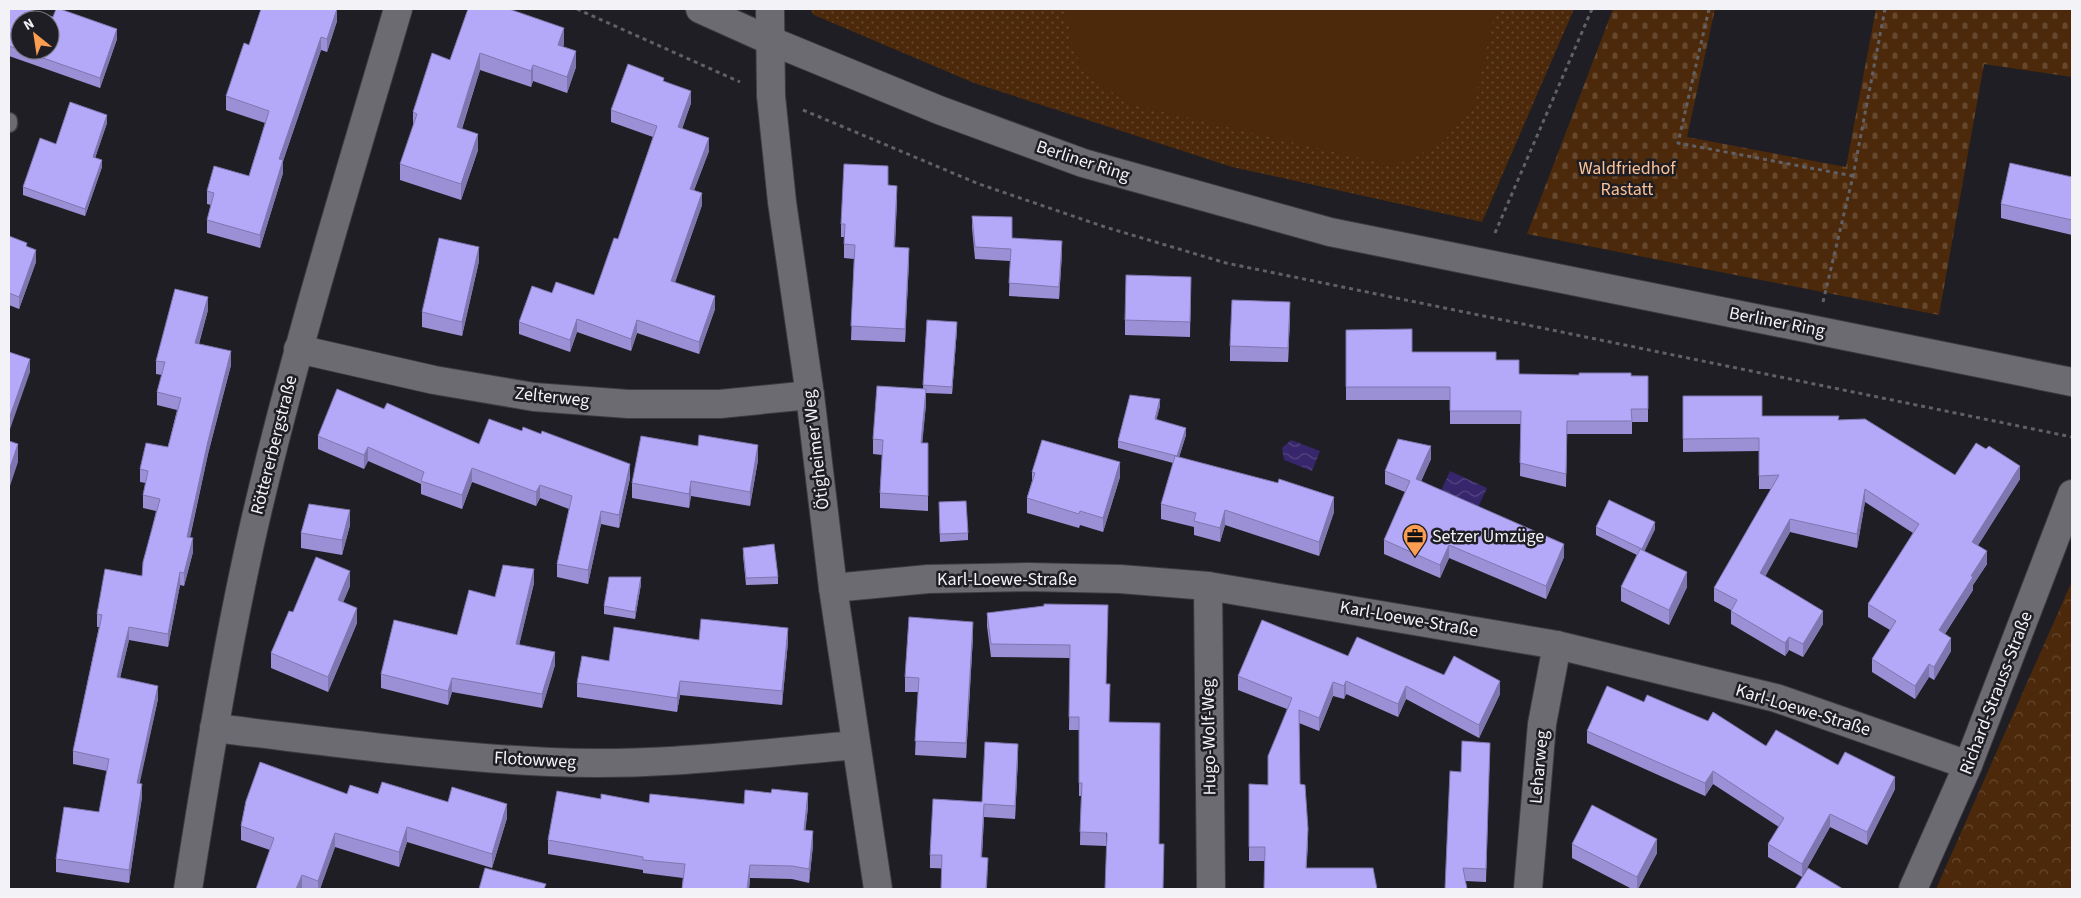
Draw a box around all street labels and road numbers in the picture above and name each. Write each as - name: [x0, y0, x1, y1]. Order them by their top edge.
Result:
- street label: Berliner Ring: [1033, 134, 1133, 188]
- street label: Berliner Ring: [1727, 300, 1827, 344]
- street label: Röttererbergstraße: [245, 373, 303, 517]
- street label: Zelterweg: [513, 381, 591, 413]
- street label: Ötigheimer Weg: [796, 389, 836, 511]
- street label: Karl-Loewe-Straße: [937, 567, 1077, 592]
- street label: Karl-Loewe-Straße: [1338, 595, 1480, 643]
- street label: Richard-Strauss-Straße: [1953, 608, 2039, 778]
- street label: Karl-Loewe-Straße: [1732, 678, 1874, 742]
- street label: Hugo-Wolf-Weg: [1195, 679, 1223, 795]
- street label: Leharweg: [1523, 729, 1555, 805]
- street label: Flotowweg: [493, 745, 577, 775]

